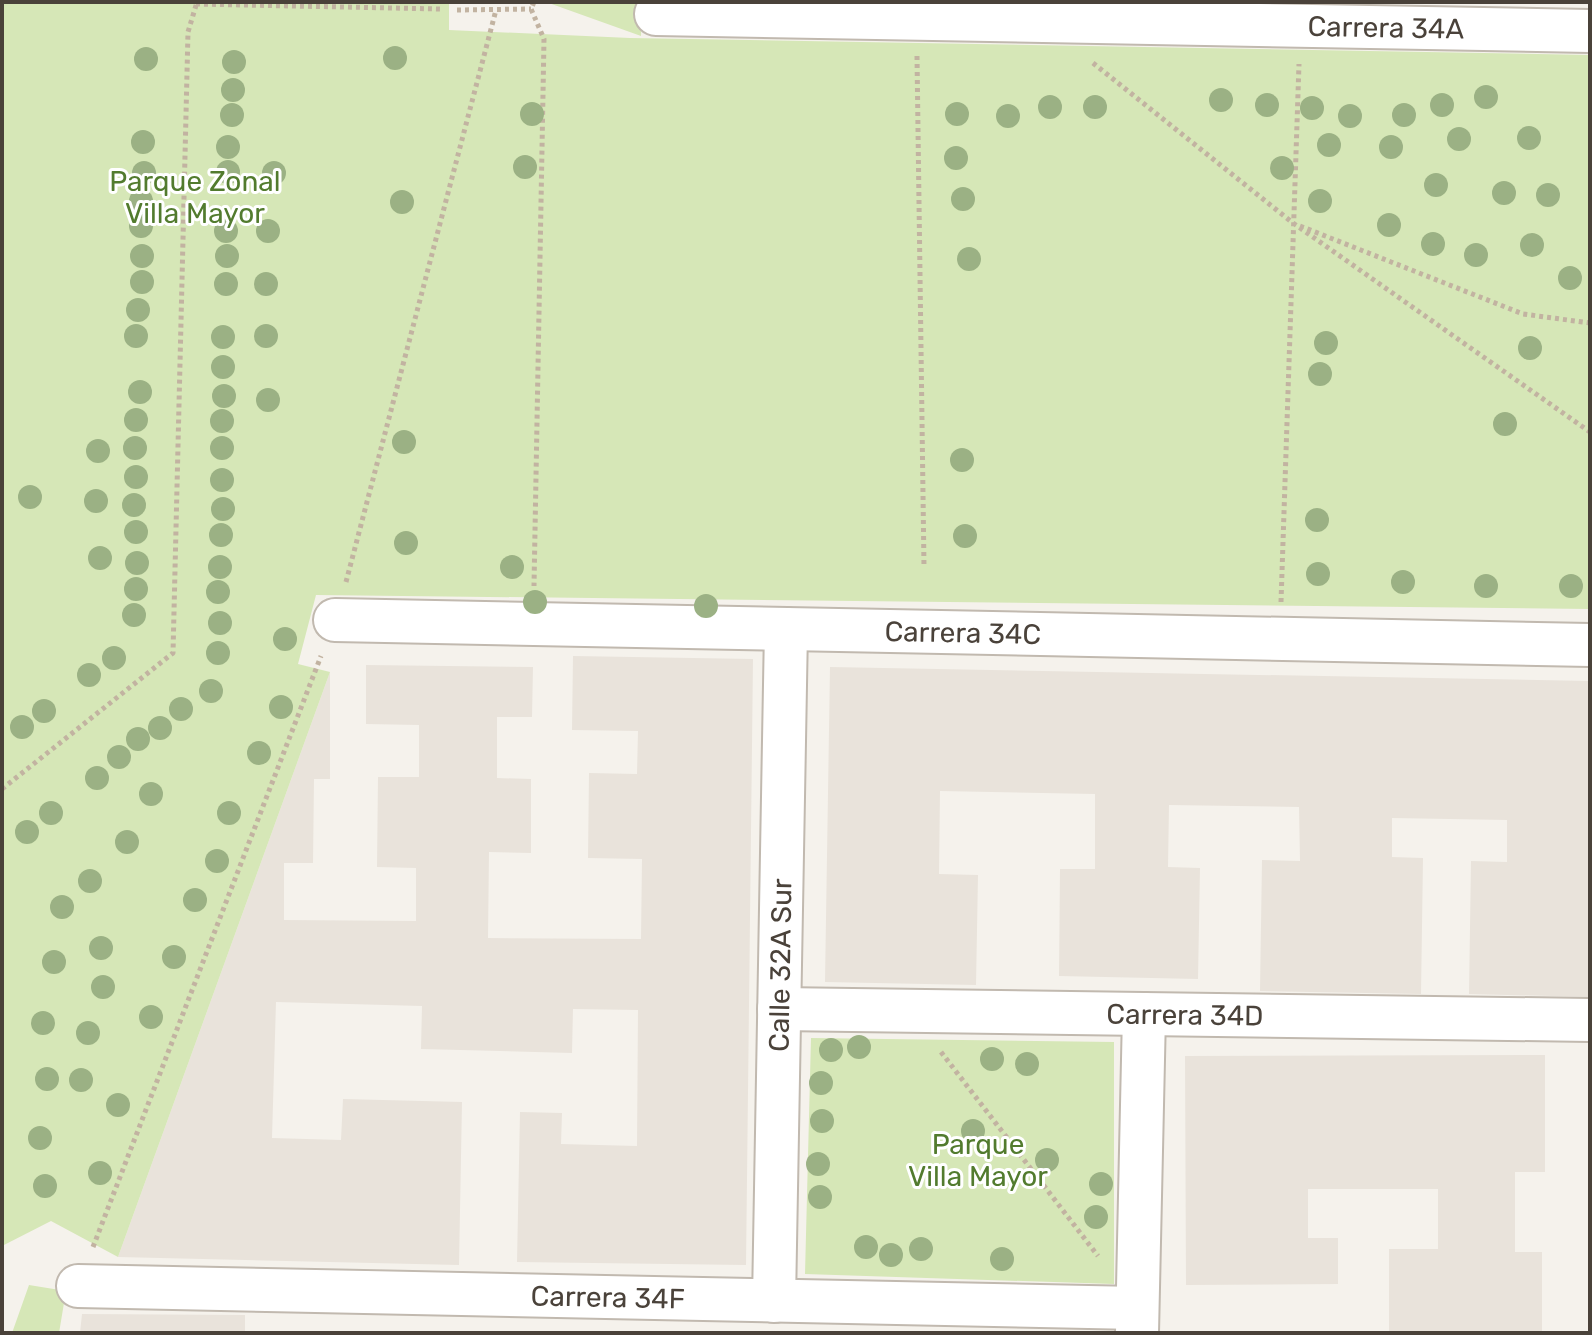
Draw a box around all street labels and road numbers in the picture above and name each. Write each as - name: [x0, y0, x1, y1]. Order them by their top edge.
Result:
- street label: Carrera 34A: [1307, 9, 1465, 45]
- street label: Carrera 34C: [884, 614, 1041, 651]
- street label: Calle 32A Sur: [762, 878, 798, 1052]
- street label: Carrera 34D: [1106, 997, 1264, 1032]
- street label: Carrera 34F: [530, 1279, 685, 1315]

